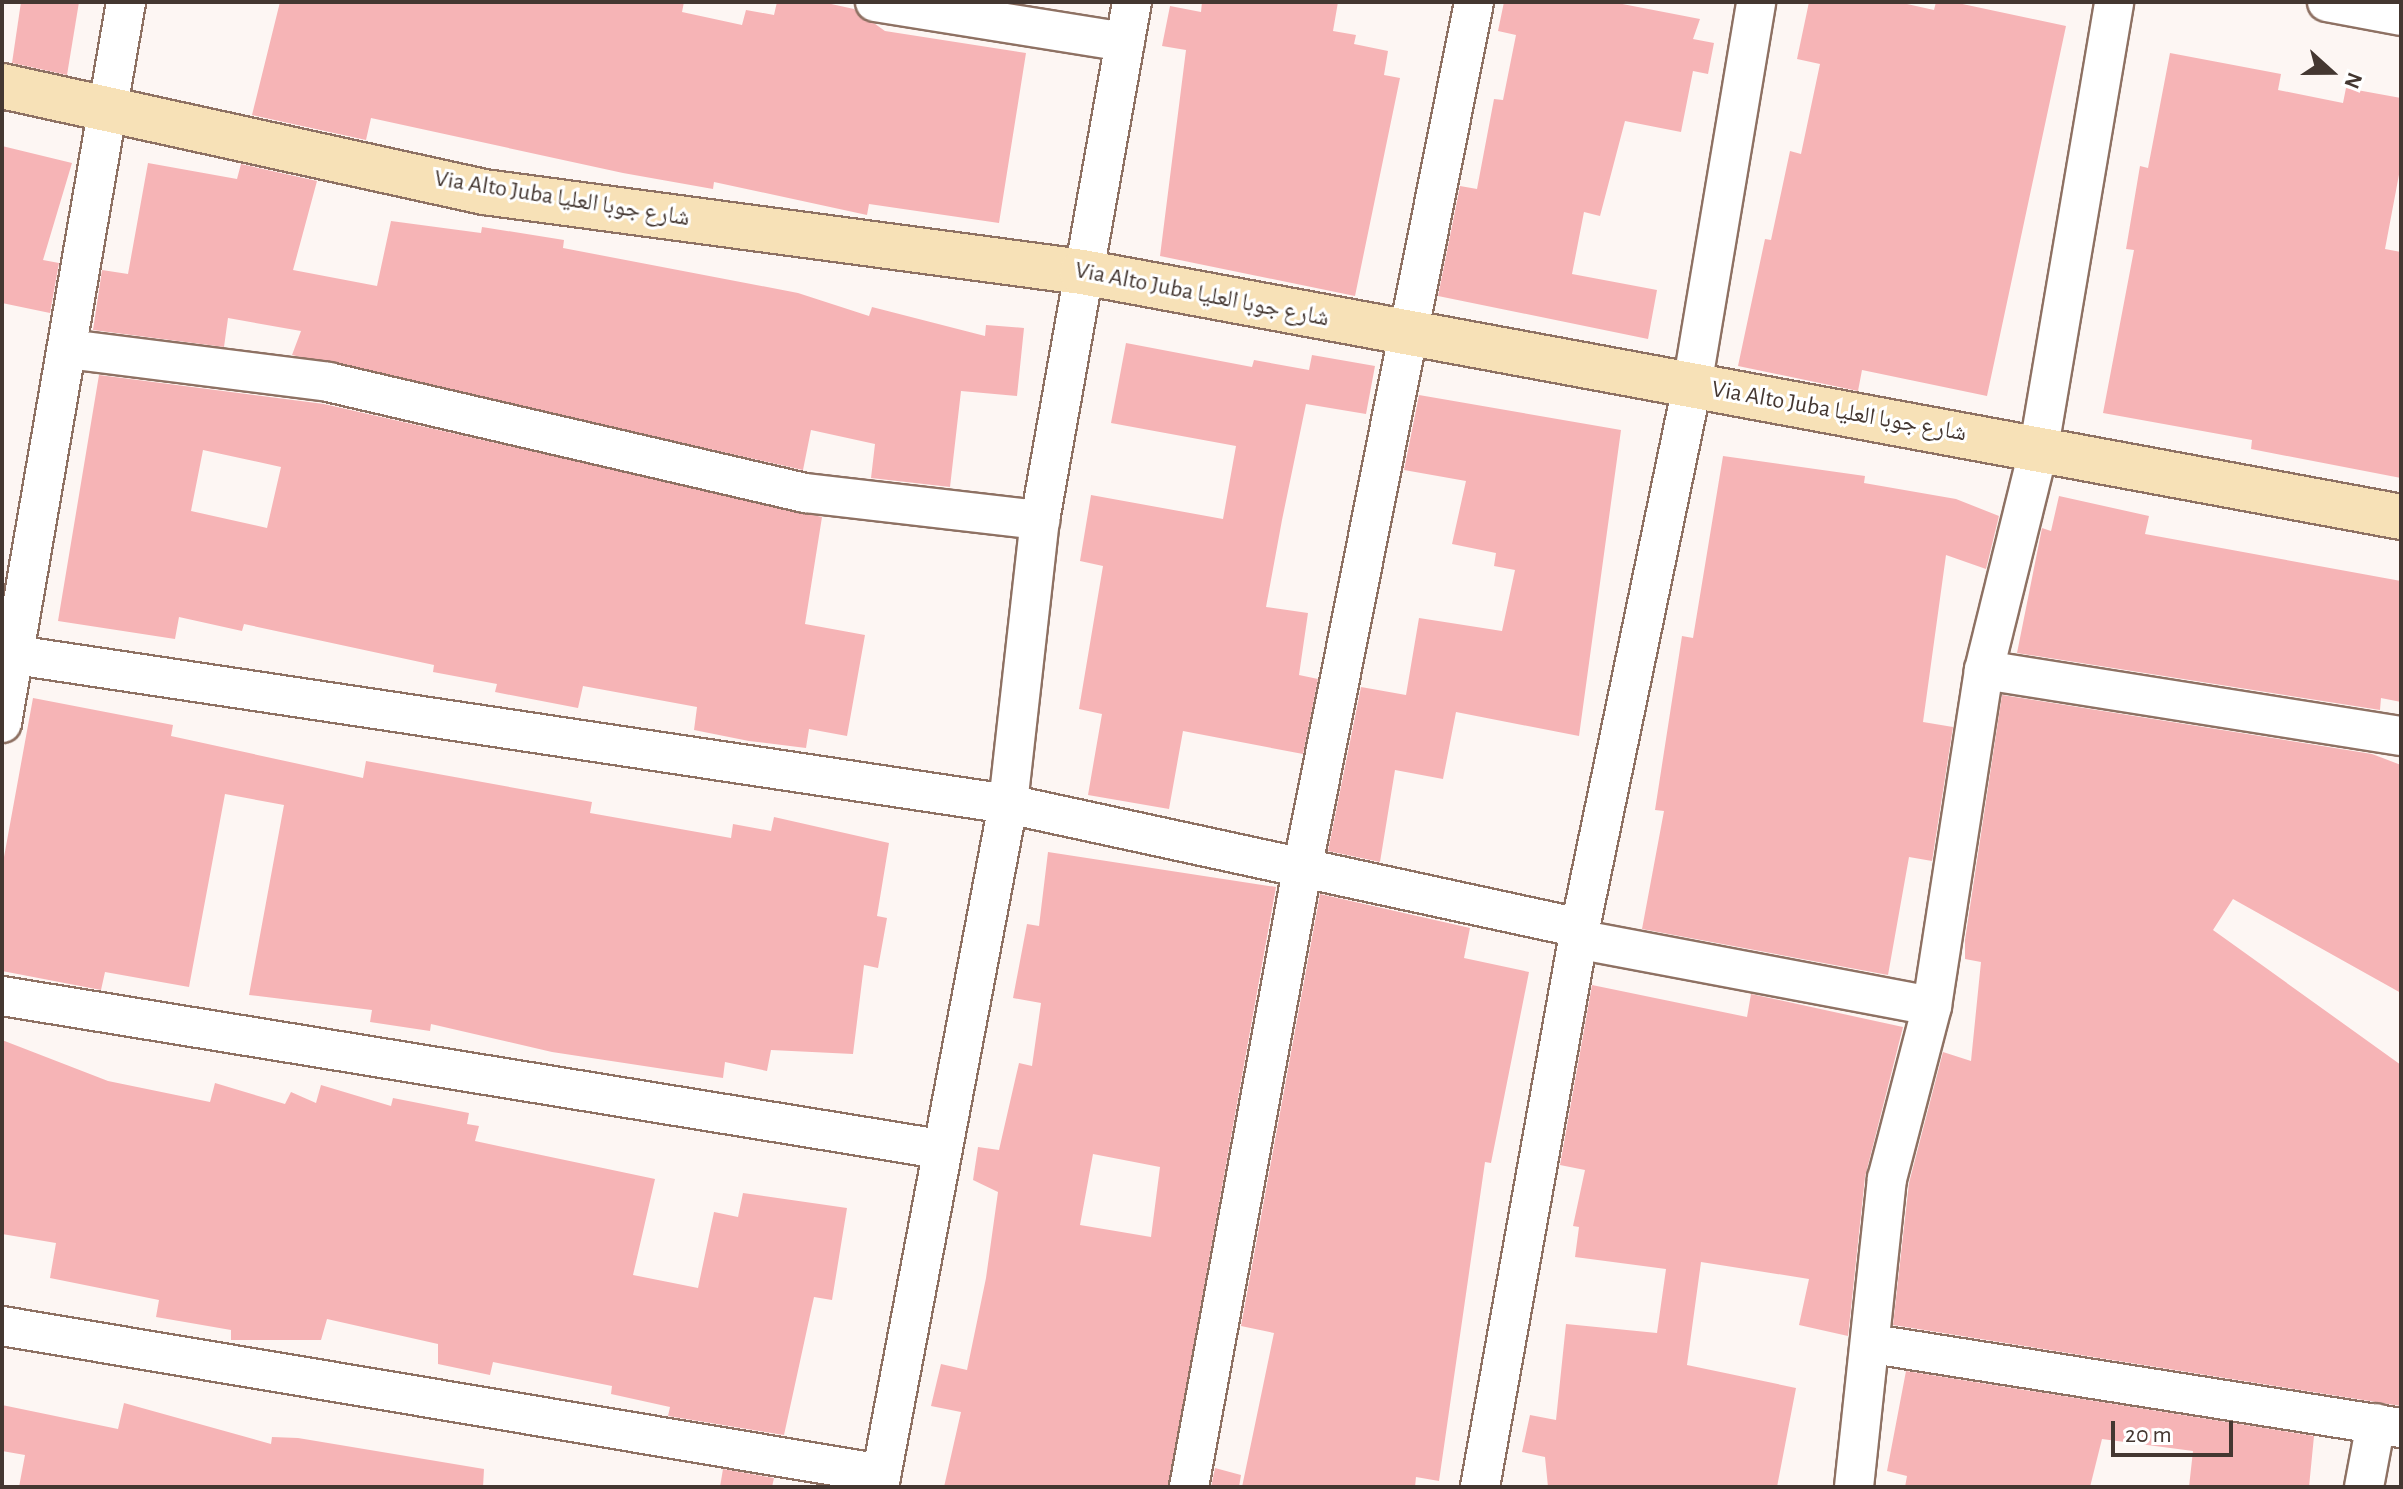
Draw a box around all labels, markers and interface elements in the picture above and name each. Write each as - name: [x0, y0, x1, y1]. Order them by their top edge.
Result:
- north arrow: [2291, 32, 2371, 112]
- text: N: [2340, 70, 2366, 92]
- street label: Via Alto Juba شارع جوبا العليا: [432, 165, 692, 233]
- street label: Via Alto Juba شارع جوبا العليا: [1073, 256, 1331, 334]
- street label: Via Alto Juba شارع جوبا العليا: [1709, 375, 1969, 449]
- scale bar: [2115, 1405, 2237, 1455]
- text: 20 m: [2125, 1423, 2172, 1447]

